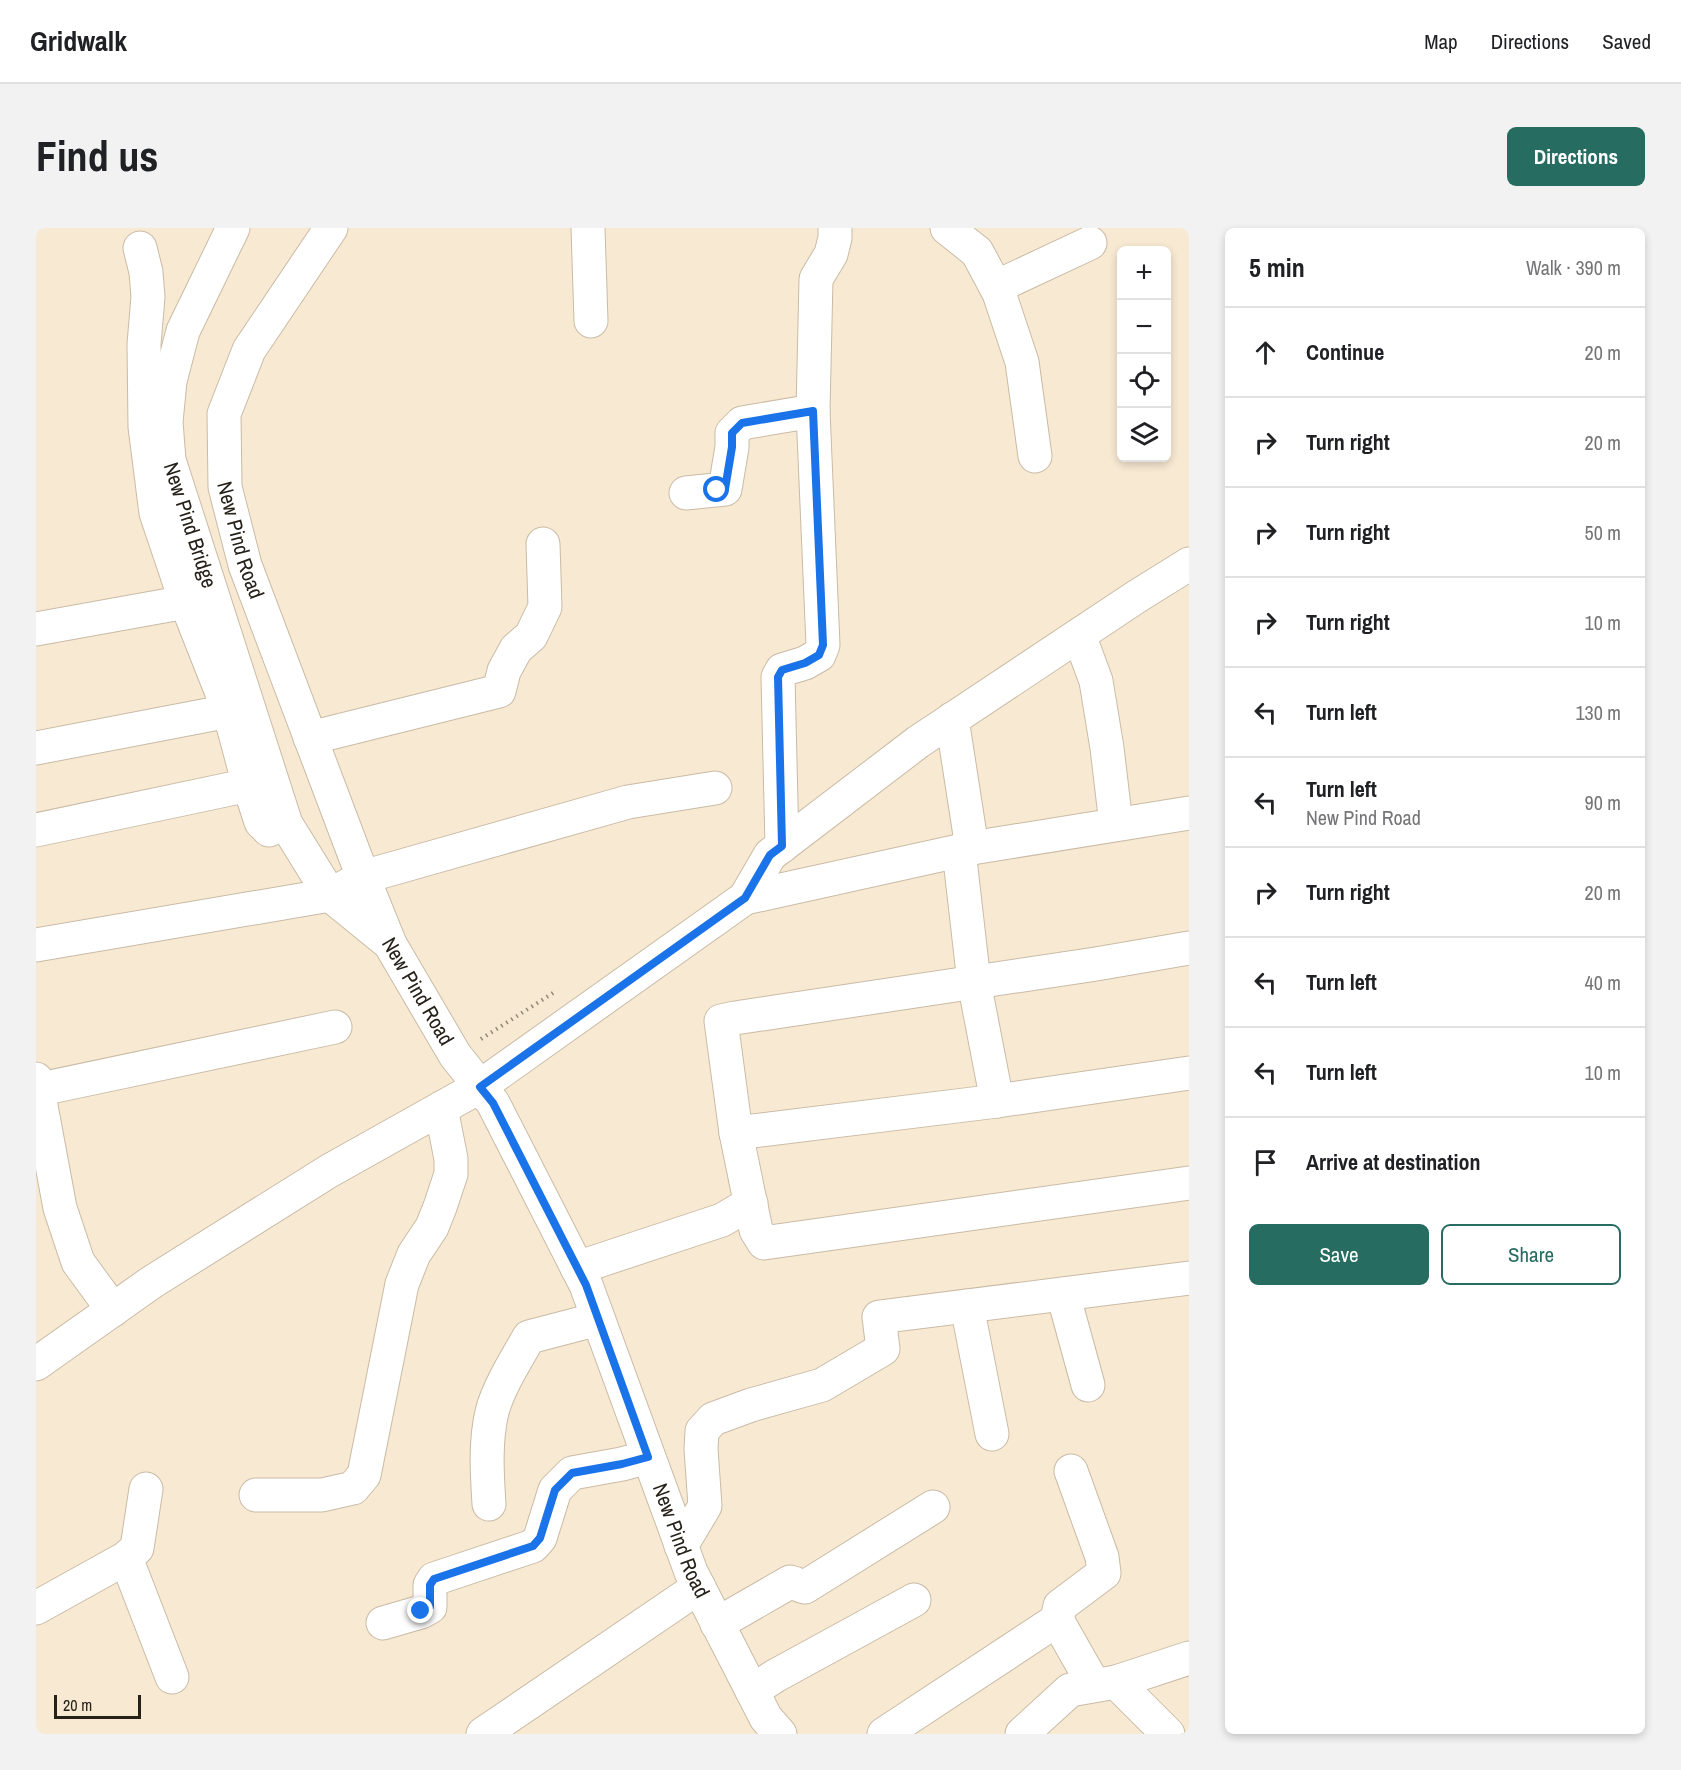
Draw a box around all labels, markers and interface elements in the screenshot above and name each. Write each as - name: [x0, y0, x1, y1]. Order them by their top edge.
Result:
- text: Gridwalk: [30, 22, 127, 60]
- text: Map: [1424, 27, 1458, 56]
- text: Directions: [1491, 27, 1569, 56]
- text: Saved: [1602, 27, 1651, 56]
- button: Directions: [1507, 127, 1645, 186]
- text: Find us: [36, 128, 158, 184]
- map controls: [1117, 246, 1171, 462]
- button: +: [1117, 246, 1171, 300]
- text: 5 min: [1249, 250, 1305, 285]
- text: Walk · 390 m: [1526, 254, 1621, 281]
- button: −: [1117, 300, 1171, 354]
- icon: ahead: [1249, 336, 1282, 369]
- text: Continue: [1306, 337, 1384, 367]
- text: 20 m: [1585, 339, 1621, 366]
- button: locate: [1117, 354, 1171, 408]
- button: layers: [1117, 408, 1171, 462]
- icon: right: [1249, 426, 1282, 459]
- text: Turn right: [1306, 427, 1390, 457]
- text: 20 m: [1585, 429, 1621, 456]
- street label: New Pind Bridge: [157, 459, 224, 592]
- route start: [703, 476, 729, 502]
- street label: New Pind Road: [210, 478, 271, 603]
- icon: right: [1249, 516, 1282, 549]
- text: Turn right: [1306, 517, 1390, 547]
- text: 50 m: [1585, 519, 1621, 546]
- icon: right: [1249, 606, 1282, 639]
- text: Turn right: [1306, 607, 1390, 637]
- text: 10 m: [1585, 609, 1621, 636]
- icon: left: [1249, 696, 1282, 729]
- text: Turn left: [1306, 697, 1377, 727]
- text: 130 m: [1575, 699, 1621, 726]
- text: Turn left: [1306, 774, 1377, 804]
- icon: left: [1249, 786, 1282, 819]
- text: 90 m: [1585, 789, 1621, 816]
- text: New Pind Road: [1306, 804, 1421, 831]
- icon: right: [1249, 876, 1282, 909]
- text: Turn right: [1306, 877, 1390, 907]
- text: 20 m: [1585, 879, 1621, 906]
- street label: New Pind Road: [375, 932, 461, 1051]
- icon: left: [1249, 966, 1282, 999]
- text: Turn left: [1306, 967, 1377, 997]
- text: 40 m: [1585, 969, 1621, 996]
- icon: left: [1249, 1056, 1282, 1089]
- text: Turn left: [1306, 1057, 1377, 1087]
- text: 10 m: [1585, 1059, 1621, 1086]
- icon: arrive: [1249, 1146, 1282, 1179]
- text: Arrive at destination: [1306, 1147, 1480, 1177]
- button: Save: [1249, 1224, 1429, 1285]
- button: Share: [1441, 1224, 1621, 1285]
- street label: New Pind Road: [646, 1479, 717, 1603]
- route end: [407, 1597, 433, 1623]
- scale bar: [54, 1692, 141, 1720]
- text: 20 m: [63, 1694, 92, 1716]

